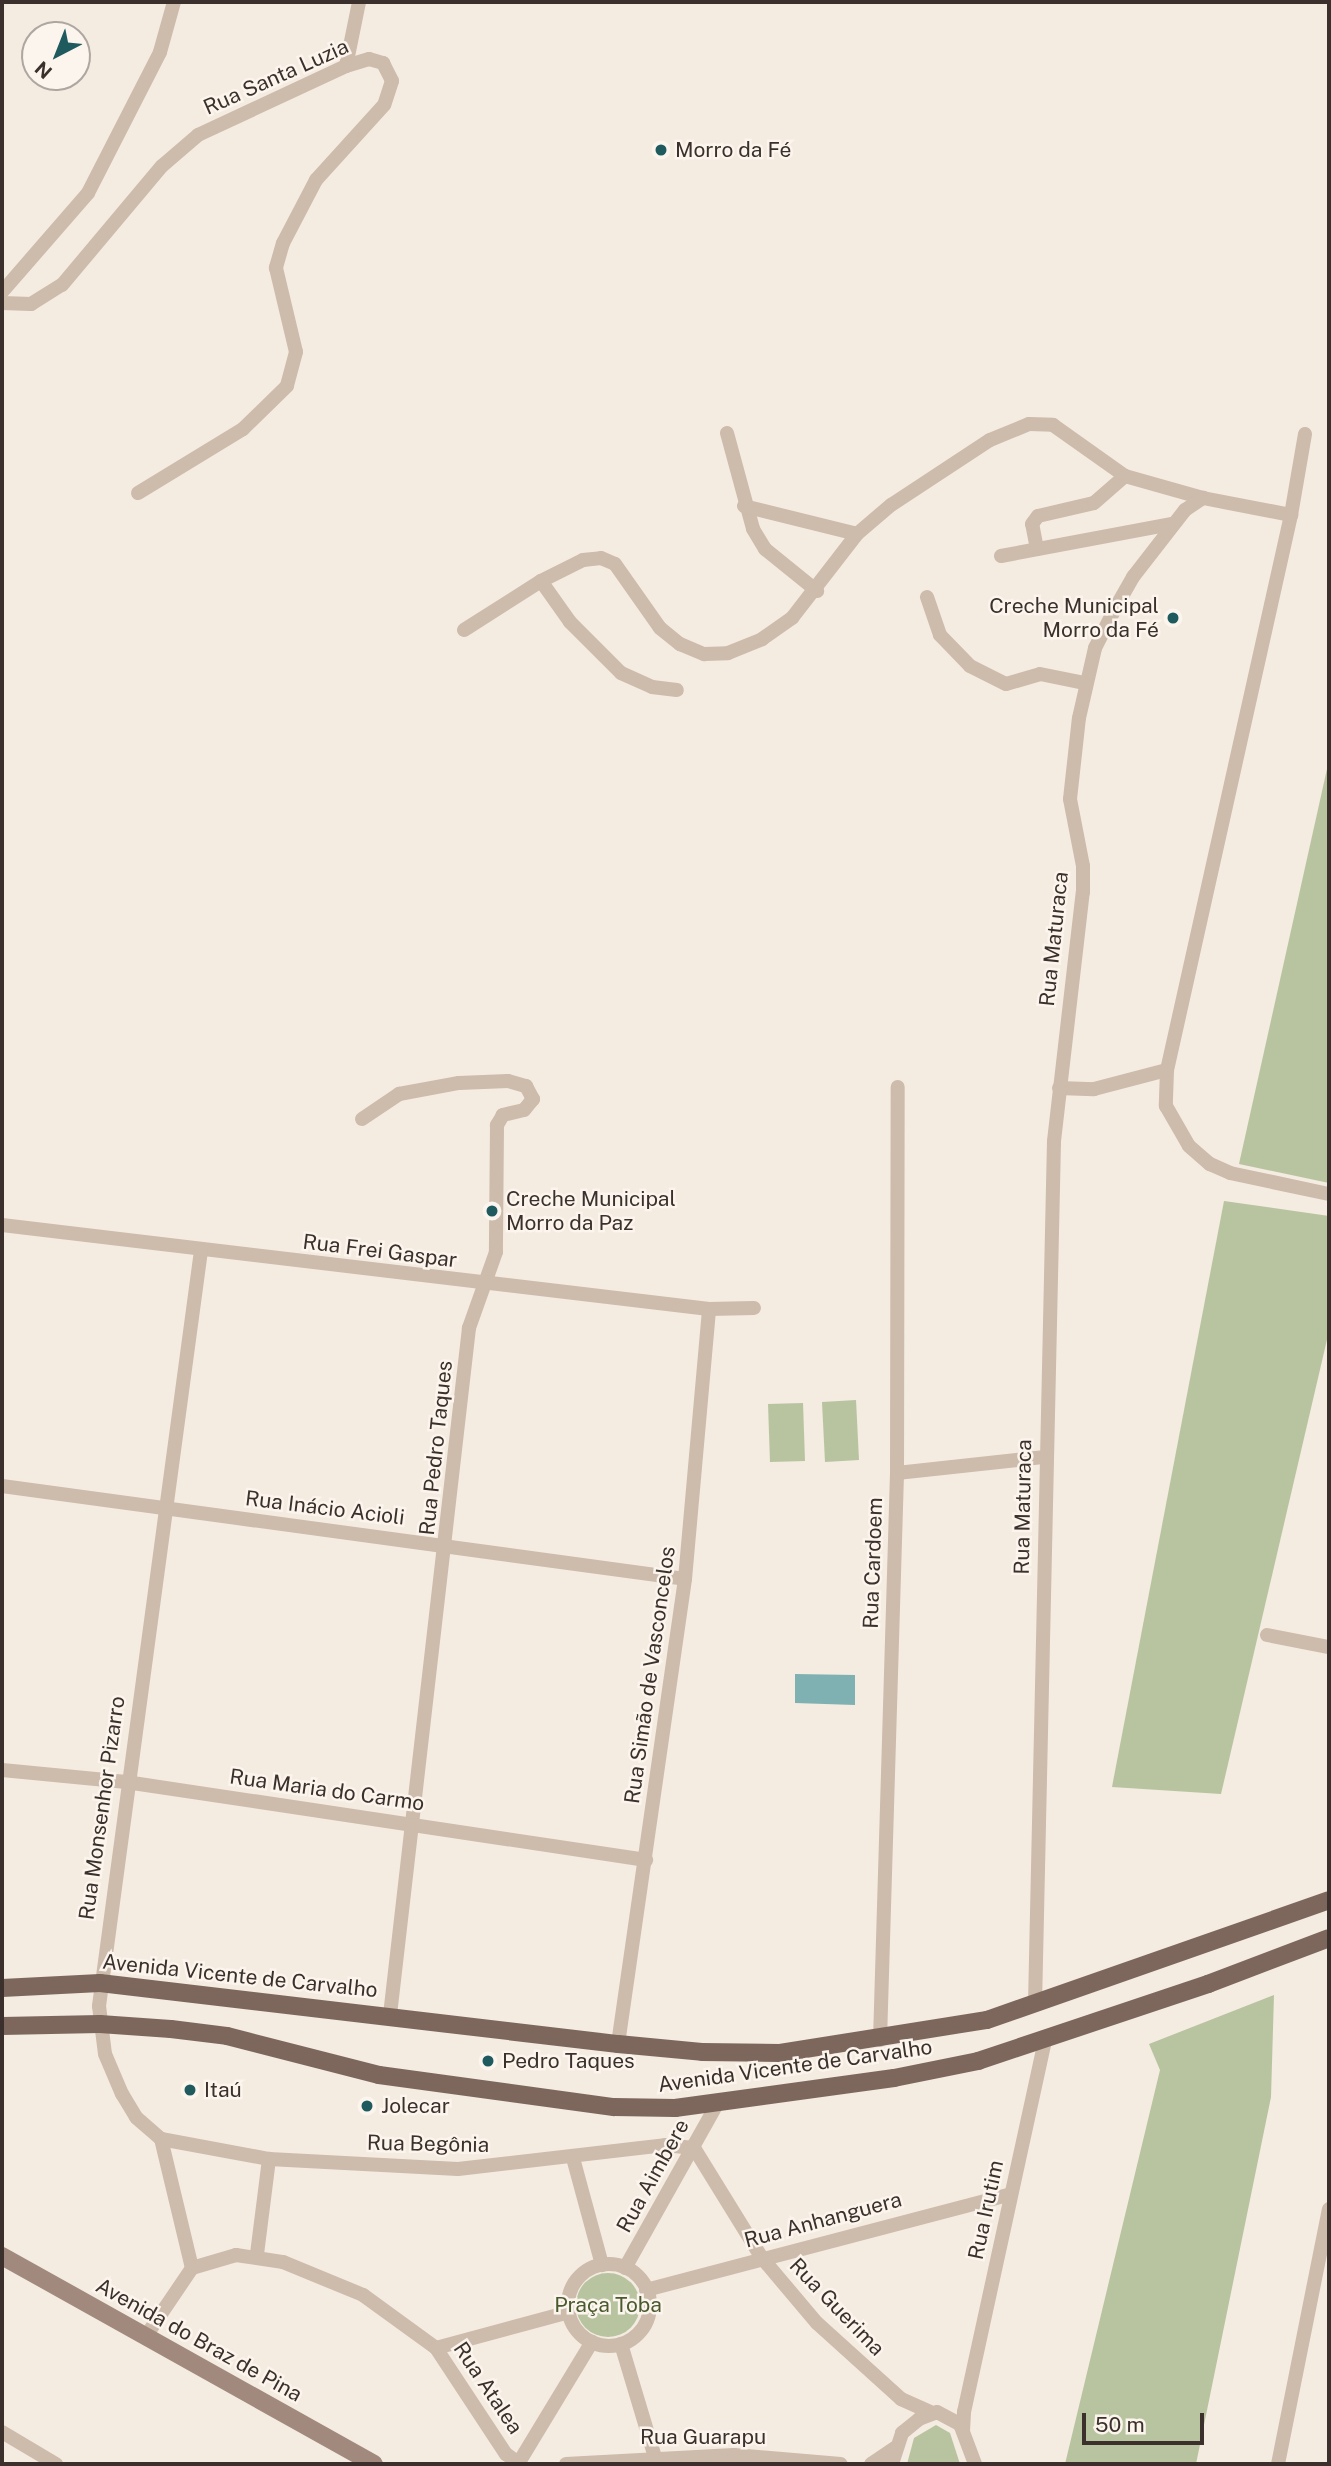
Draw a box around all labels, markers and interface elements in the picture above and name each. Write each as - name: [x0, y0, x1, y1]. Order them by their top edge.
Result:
- north arrow: [21, 21, 91, 91]
- street label: Rua Santa Luzia: [199, 34, 353, 120]
- text: N: [30, 57, 56, 83]
- place label: Morro da Fé: [675, 137, 792, 163]
- marker: Morro da Fé: [653, 142, 669, 158]
- place label: Creche Municipal Morro da Fé: [989, 593, 1159, 643]
- marker: Creche Municipal Morro da Fé: [1165, 610, 1181, 626]
- street label: Rua Maturaca: [1034, 870, 1074, 1008]
- place label: Creche Municipal Morro da Paz: [506, 1186, 676, 1236]
- marker: Creche Municipal Morro da Paz: [484, 1203, 500, 1219]
- street label: Rua Frei Gaspar: [301, 1229, 459, 1273]
- street label: Rua Pedro Taques: [414, 1359, 458, 1537]
- street label: Rua Maturaca: [1009, 1439, 1037, 1575]
- street label: Rua Inácio Acioli: [244, 1486, 406, 1530]
- street label: Rua Cardoem: [858, 1497, 888, 1629]
- street label: Rua Simão de Vasconcelos: [619, 1544, 681, 1806]
- street label: Rua Monsenhor Pizarro: [74, 1694, 130, 1922]
- street label: Rua Maria do Carmo: [228, 1764, 426, 1816]
- street label: Avenida Vicente de Carvalho: [101, 1949, 379, 2003]
- street label: Avenida Vicente de Carvalho: [656, 2034, 934, 2098]
- place label: Pedro Taques: [502, 2048, 635, 2074]
- marker: Pedro Taques: [480, 2053, 496, 2069]
- place label: Itaú: [204, 2077, 242, 2103]
- marker: Itaú: [182, 2082, 198, 2098]
- place label: Jolecar: [381, 2093, 450, 2119]
- marker: Jolecar: [359, 2098, 375, 2114]
- street label: Rua Aimbere: [612, 2115, 694, 2237]
- street label: Rua Begônia: [367, 2130, 489, 2158]
- street label: Rua Irutim: [963, 2158, 1009, 2262]
- street label: Rua Anhanguera: [741, 2187, 905, 2253]
- street label: Rua Guerima: [784, 2253, 890, 2361]
- street label: Avenida do Braz de Pina: [91, 2273, 307, 2407]
- park label: Praça Toba: [554, 2292, 662, 2318]
- street label: Rua Atalea: [448, 2337, 528, 2439]
- scale bar: [1086, 2400, 1208, 2444]
- text: 50 m: [1095, 2412, 1145, 2437]
- street label: Rua Guarapu: [640, 2424, 766, 2450]

